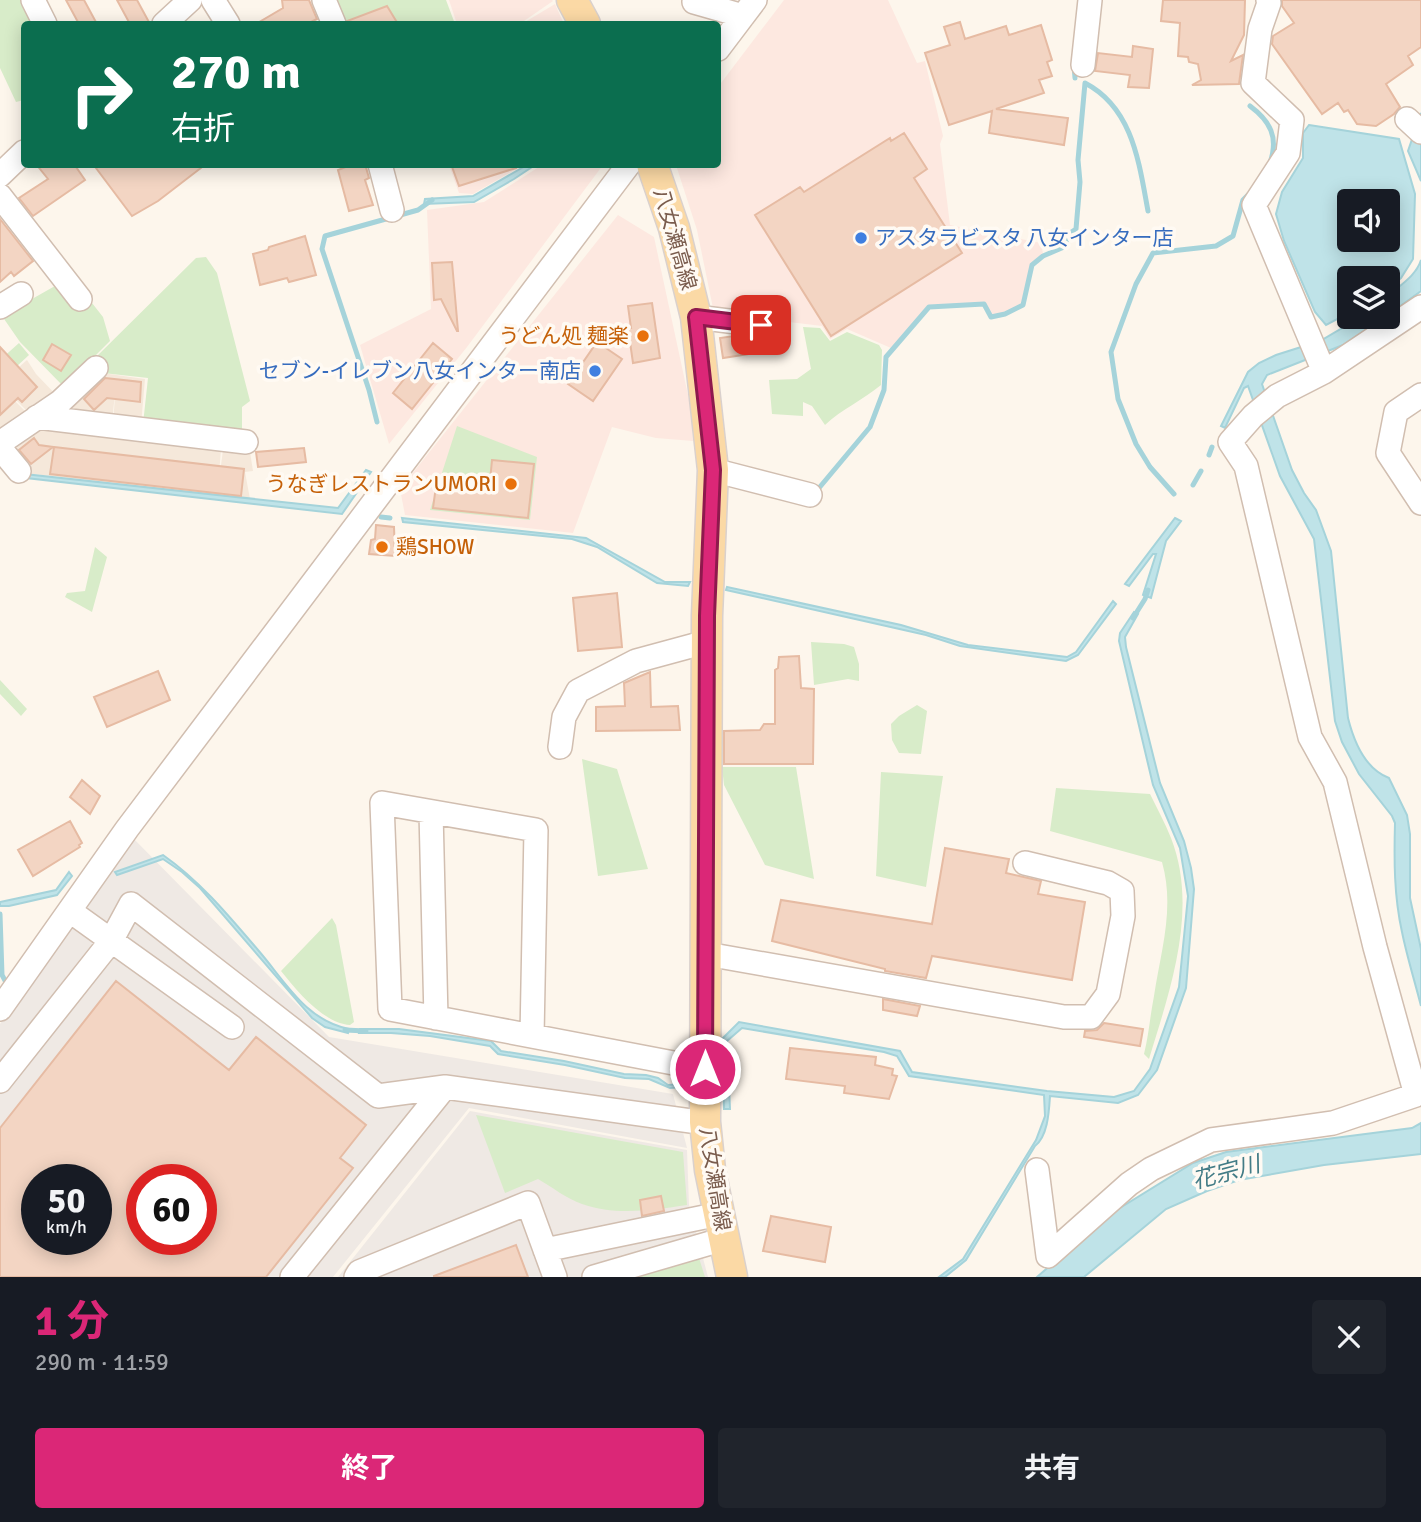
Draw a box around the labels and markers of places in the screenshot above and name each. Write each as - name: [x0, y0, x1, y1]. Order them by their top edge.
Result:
- place label: アスタラビスタ 八女インター店: [875, 225, 1174, 251]
- marker: アスタラビスタ 八女インター店: [853, 230, 869, 246]
- pin: [731, 295, 791, 355]
- place label: うどん処 麺楽: [498, 323, 629, 349]
- marker: うどん処 麺楽: [635, 328, 651, 344]
- place label: セブン-イレブン八女インター南店: [259, 358, 581, 384]
- marker: セブン-イレブン八女インター南店: [587, 363, 603, 379]
- place label: うなぎレストランUMORI: [265, 471, 497, 497]
- marker: うなぎレストランUMORI: [503, 476, 519, 492]
- place label: 鶏SHOW: [396, 534, 475, 560]
- marker: 鶏SHOW: [374, 539, 390, 555]

